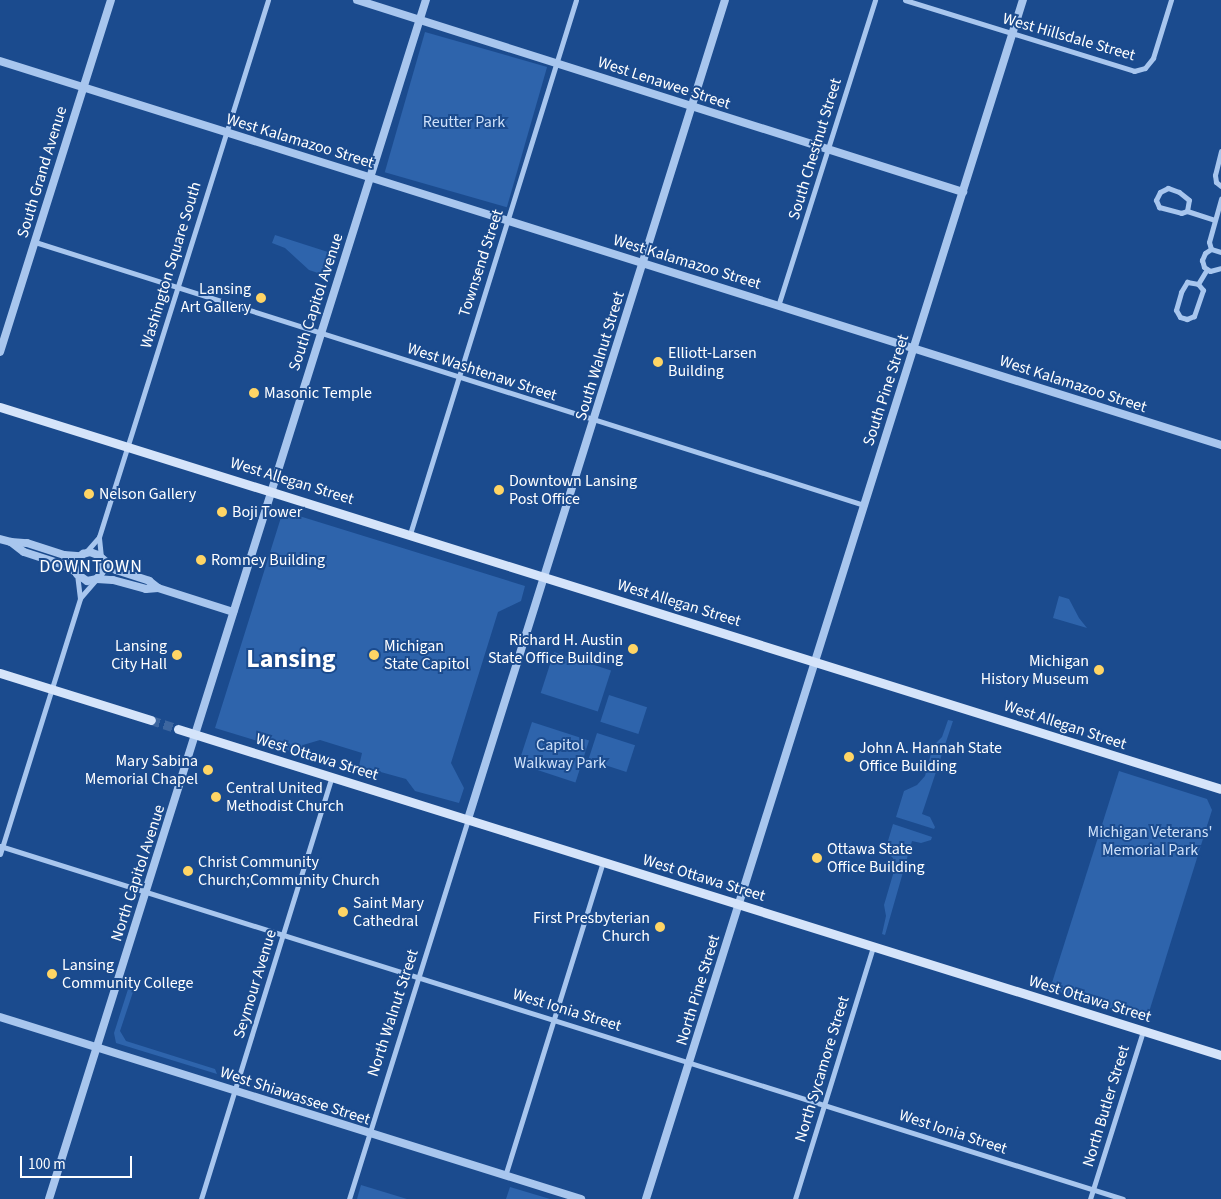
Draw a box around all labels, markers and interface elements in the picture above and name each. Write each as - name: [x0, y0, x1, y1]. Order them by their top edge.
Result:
- street label: West Hillsdale Street: [1001, 9, 1137, 65]
- street label: West Lenawee Street: [595, 52, 733, 114]
- street label: South Chestnut Street: [784, 76, 846, 222]
- street label: South Grand Avenue: [13, 104, 71, 240]
- street label: West Kalamazoo Street: [224, 109, 376, 173]
- park label: Reutter Park: [423, 112, 505, 132]
- street label: Washington Square South: [137, 179, 205, 351]
- street label: Townsend Street: [455, 207, 507, 319]
- street label: West Kalamazoo Street: [611, 230, 763, 294]
- street label: South Capitol Avenue: [285, 231, 347, 373]
- place label: Lansing Art Gallery: [181, 279, 251, 317]
- street label: South Walnut Street: [571, 289, 629, 423]
- marker: Lansing Art Gallery: [255, 292, 267, 304]
- street label: South Pine Street: [859, 332, 913, 448]
- street label: West Washtenaw Street: [405, 339, 559, 405]
- place label: Elliott-Larsen Building: [668, 343, 757, 381]
- street label: West Kalamazoo Street: [997, 351, 1149, 417]
- marker: Elliott-Larsen Building: [652, 356, 664, 368]
- place label: Masonic Temple: [264, 383, 372, 403]
- marker: Masonic Temple: [248, 387, 260, 399]
- street label: West Allegan Street: [228, 453, 356, 509]
- place label: Downtown Lansing Post Office: [509, 471, 637, 509]
- place label: Nelson Gallery: [99, 484, 196, 504]
- marker: Downtown Lansing Post Office: [493, 484, 505, 496]
- marker: Nelson Gallery: [83, 488, 95, 500]
- place label: Boji Tower: [232, 502, 302, 522]
- marker: Boji Tower: [216, 506, 228, 518]
- place label: Romney Building: [211, 550, 325, 570]
- marker: Romney Building: [195, 554, 207, 566]
- district label: DOWNTOWN: [38, 556, 144, 578]
- street label: West Allegan Street: [615, 575, 743, 631]
- place label: Richard H. Austin State Office Building: [488, 630, 623, 668]
- place label: Lansing City Hall: [111, 636, 167, 674]
- place label: Michigan State Capitol: [384, 636, 469, 674]
- district label: Lansing: [246, 643, 336, 675]
- marker: Richard H. Austin State Office Building: [627, 643, 639, 655]
- marker: Lansing City Hall: [171, 649, 183, 661]
- marker: Michigan State Capitol: [368, 649, 380, 661]
- place label: Michigan History Museum: [981, 651, 1089, 689]
- marker: Michigan History Museum: [1093, 664, 1105, 676]
- street label: West Allegan Street: [1001, 696, 1129, 754]
- street label: West Ottawa Street: [253, 729, 381, 785]
- park label: Capitol Walkway Park: [514, 735, 606, 773]
- place label: John A. Hannah State Office Building: [859, 738, 1002, 776]
- place label: Mary Sabina Memorial Chapel: [85, 751, 198, 789]
- marker: John A. Hannah State Office Building: [843, 751, 855, 763]
- marker: Mary Sabina Memorial Chapel: [202, 764, 214, 776]
- place label: Central United Methodist Church: [226, 778, 344, 816]
- marker: Central United Methodist Church: [210, 791, 222, 803]
- street label: North Capitol Avenue: [107, 802, 169, 944]
- park label: Michigan Veterans' Memorial Park: [1088, 822, 1212, 860]
- place label: Ottawa State Office Building: [827, 839, 925, 877]
- street label: West Ottawa Street: [640, 850, 768, 906]
- place label: Christ Community Church;Community Church: [198, 852, 380, 890]
- marker: Ottawa State Office Building: [811, 852, 823, 864]
- marker: Christ Community Church;Community Church: [182, 865, 194, 877]
- place label: Saint Mary Cathedral: [353, 893, 424, 931]
- marker: Saint Mary Cathedral: [337, 906, 349, 918]
- place label: First Presbyterian Church: [533, 908, 650, 946]
- marker: First Presbyterian Church: [654, 921, 666, 933]
- street label: Seymour Avenue: [229, 927, 281, 1041]
- street label: North Pine Street: [672, 932, 724, 1048]
- street label: North Walnut Street: [363, 947, 423, 1079]
- place label: Lansing Community College: [62, 955, 193, 993]
- marker: Lansing Community College: [46, 968, 58, 980]
- street label: West Ottawa Street: [1026, 971, 1154, 1027]
- street label: West Ionia Street: [510, 984, 624, 1036]
- street label: North Sycamore Street: [791, 994, 853, 1144]
- street label: North Butler Street: [1078, 1043, 1134, 1169]
- street label: West Shiawassee Street: [218, 1063, 372, 1129]
- street label: West Ionia Street: [897, 1105, 1009, 1159]
- scale bar: [22, 1146, 135, 1178]
- text: 100 m: [28, 1154, 66, 1175]

